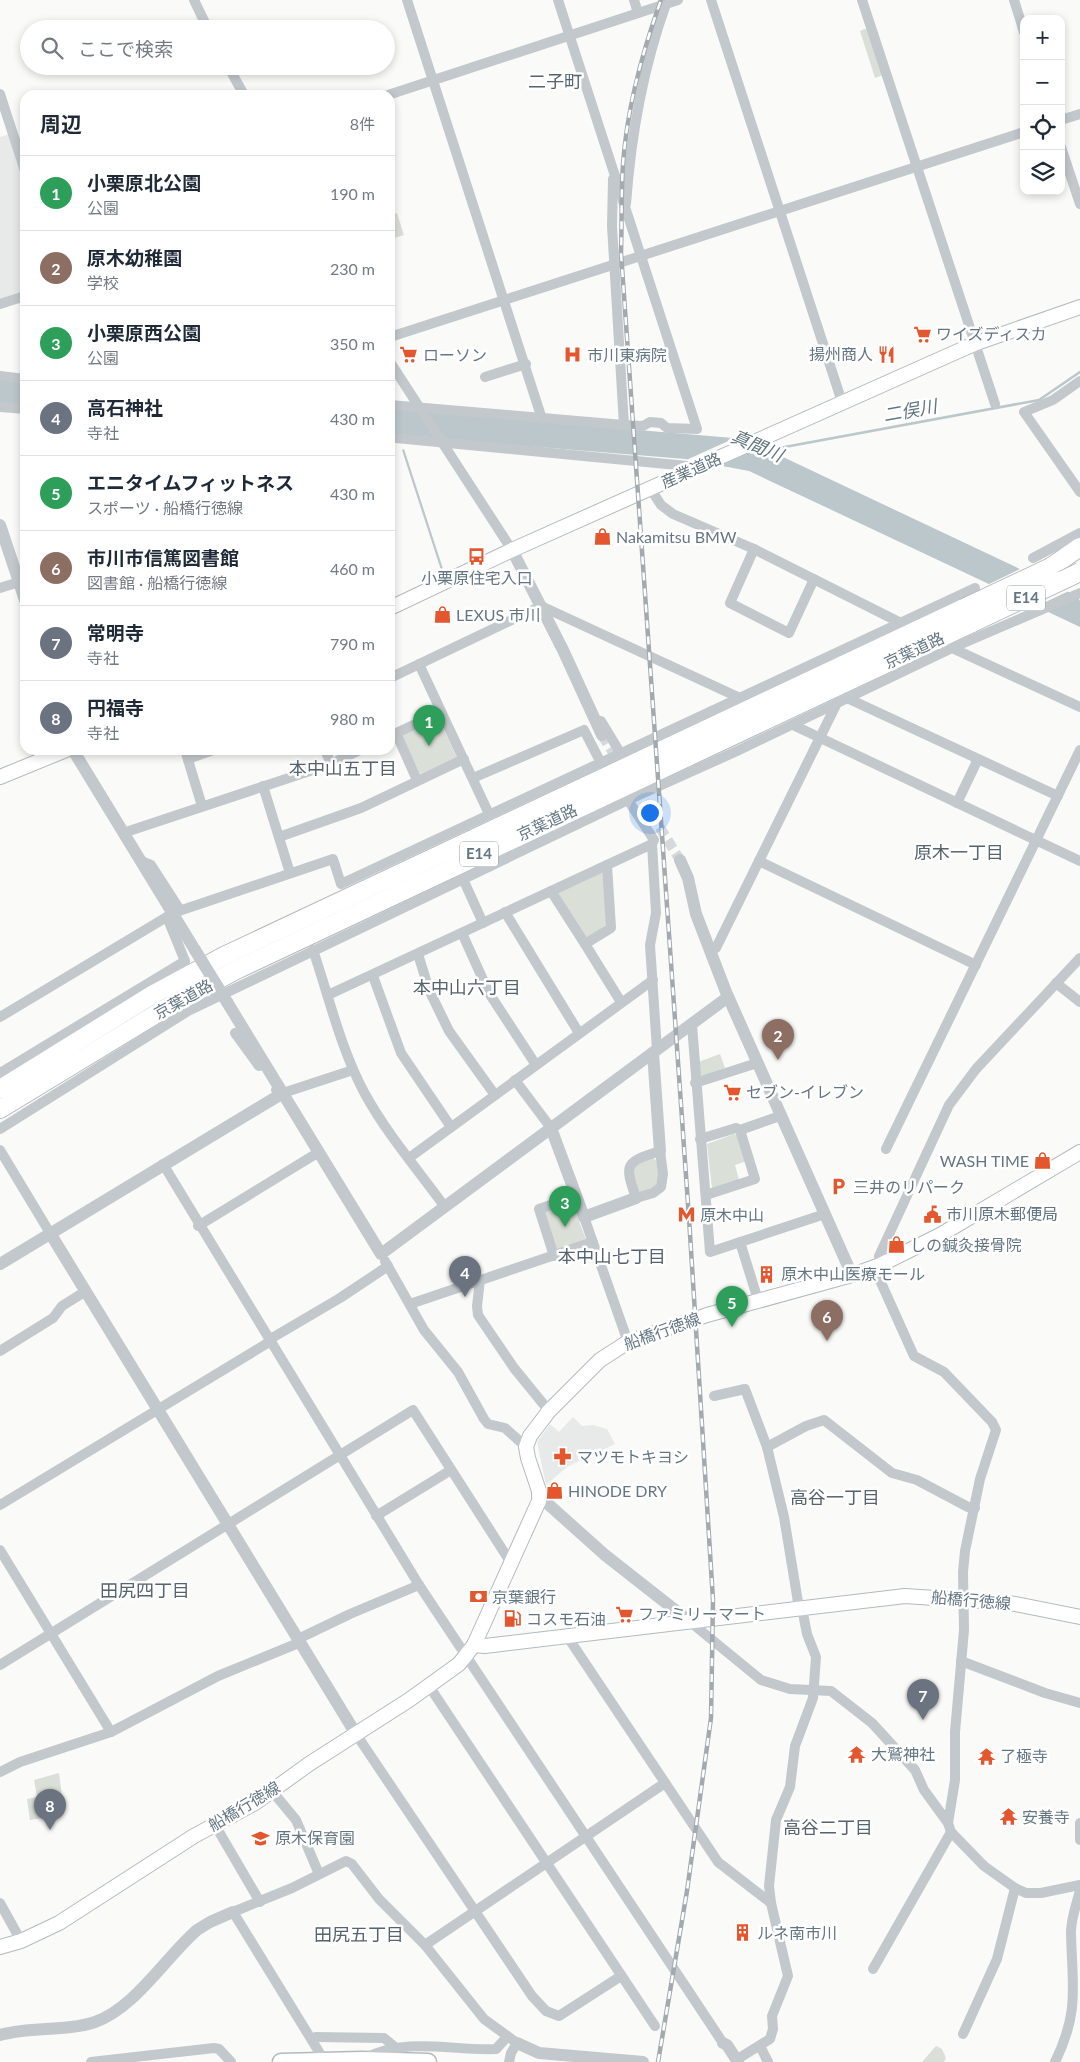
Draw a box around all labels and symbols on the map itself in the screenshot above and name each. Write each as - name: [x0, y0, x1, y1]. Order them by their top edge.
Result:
- district label: 二子町: [528, 70, 582, 92]
- supermarket icon: ワイズディスカ: [912, 324, 932, 344]
- place label: ワイズディスカ: [936, 324, 1046, 343]
- place label: 揚州商人: [809, 344, 873, 363]
- restaurant icon: 揚州商人: [877, 344, 897, 364]
- supermarket icon: ローソン: [399, 345, 419, 365]
- place label: ローソン: [423, 345, 487, 364]
- hospital icon: 市川東病院: [563, 345, 583, 365]
- place label: 市川東病院: [587, 345, 667, 364]
- water label: 二俣川: [881, 394, 940, 426]
- water label: 真間川: [728, 424, 788, 467]
- street label: 産業道路: [658, 448, 724, 491]
- shop icon: Nakamitsu BMW: [592, 527, 612, 547]
- place label: Nakamitsu BMW: [616, 527, 737, 546]
- bus stop icon: 小栗原住宅入口: [467, 547, 487, 567]
- place label: 小栗原住宅入口: [421, 568, 533, 587]
- road number: E14: [1007, 586, 1045, 610]
- shop icon: LEXUS 市川: [432, 605, 452, 625]
- place label: LEXUS 市川: [456, 605, 540, 624]
- street label: 京葉道路: [881, 627, 947, 672]
- pin: 1: [413, 705, 445, 746]
- district label: 本中山五丁目: [289, 757, 397, 779]
- street label: 京葉道路: [514, 799, 580, 844]
- your location: [637, 800, 663, 826]
- district label: 原木一丁目: [914, 841, 1004, 863]
- road number: E14: [460, 842, 498, 866]
- street label: 京葉道路: [150, 975, 215, 1022]
- district label: 本中山六丁目: [413, 976, 521, 998]
- pin: 2: [762, 1019, 794, 1060]
- supermarket icon: セブン-イレブン: [722, 1082, 742, 1102]
- place label: セブン-イレブン: [746, 1082, 864, 1101]
- place label: WASH TIME: [940, 1151, 1029, 1170]
- shop icon: WASH TIME: [1033, 1151, 1053, 1171]
- parking icon: 三井のリパーク: [829, 1177, 849, 1197]
- place label: 三井のリパーク: [853, 1177, 965, 1196]
- pin: 3: [549, 1186, 581, 1227]
- public building icon: 市川原木郵便局: [922, 1204, 942, 1224]
- place label: 市川原木郵便局: [946, 1204, 1058, 1223]
- metro station icon: 原木中山: [676, 1205, 696, 1225]
- place label: 原木中山: [700, 1205, 764, 1224]
- shop icon: しの鍼灸接骨院: [886, 1235, 906, 1255]
- place label: しの鍼灸接骨院: [910, 1235, 1022, 1254]
- district label: 本中山七丁目: [558, 1245, 666, 1267]
- pin: 4: [449, 1256, 481, 1297]
- building icon: 原木中山医療モール: [757, 1264, 777, 1284]
- place label: 原木中山医療モール: [781, 1264, 925, 1283]
- pin: 5: [716, 1286, 748, 1327]
- pin: 6: [811, 1300, 843, 1341]
- street label: 船橋行徳線: [621, 1308, 703, 1353]
- pharmacy icon: マツモトキヨシ: [553, 1447, 573, 1467]
- place label: マツモトキヨシ: [577, 1447, 689, 1466]
- shop icon: HINODE DRY: [544, 1481, 564, 1501]
- place label: HINODE DRY: [568, 1481, 667, 1500]
- district label: 高谷一丁目: [790, 1486, 880, 1508]
- district label: 田尻四丁目: [100, 1579, 190, 1601]
- bank icon: 京葉銀行: [468, 1587, 488, 1607]
- place label: 京葉銀行: [492, 1587, 556, 1606]
- street label: 船橋行徳線: [930, 1587, 1012, 1612]
- supermarket icon: ファミリーマート: [614, 1604, 634, 1624]
- place label: ファミリーマート: [638, 1604, 766, 1623]
- fuel station icon: コスモ石油: [502, 1609, 522, 1629]
- place label: コスモ石油: [526, 1609, 606, 1628]
- pin: 7: [907, 1679, 939, 1720]
- temple icon: 大鷲神社: [847, 1744, 867, 1764]
- place label: 大鷲神社: [871, 1744, 935, 1763]
- temple icon: 了極寺: [976, 1746, 996, 1766]
- place label: 了極寺: [1000, 1746, 1048, 1765]
- street label: 船橋行徳線: [205, 1777, 283, 1834]
- pin: 8: [34, 1789, 66, 1830]
- temple icon: 安養寺: [998, 1807, 1018, 1827]
- place label: 安養寺: [1022, 1807, 1070, 1826]
- district label: 高谷二丁目: [783, 1816, 873, 1838]
- school or university icon: 原木保育園: [251, 1828, 271, 1848]
- place label: 原木保育園: [275, 1828, 355, 1847]
- district label: 田尻五丁目: [314, 1923, 404, 1945]
- building icon: ルネ南市川: [733, 1923, 753, 1943]
- place label: ルネ南市川: [757, 1923, 837, 1942]

